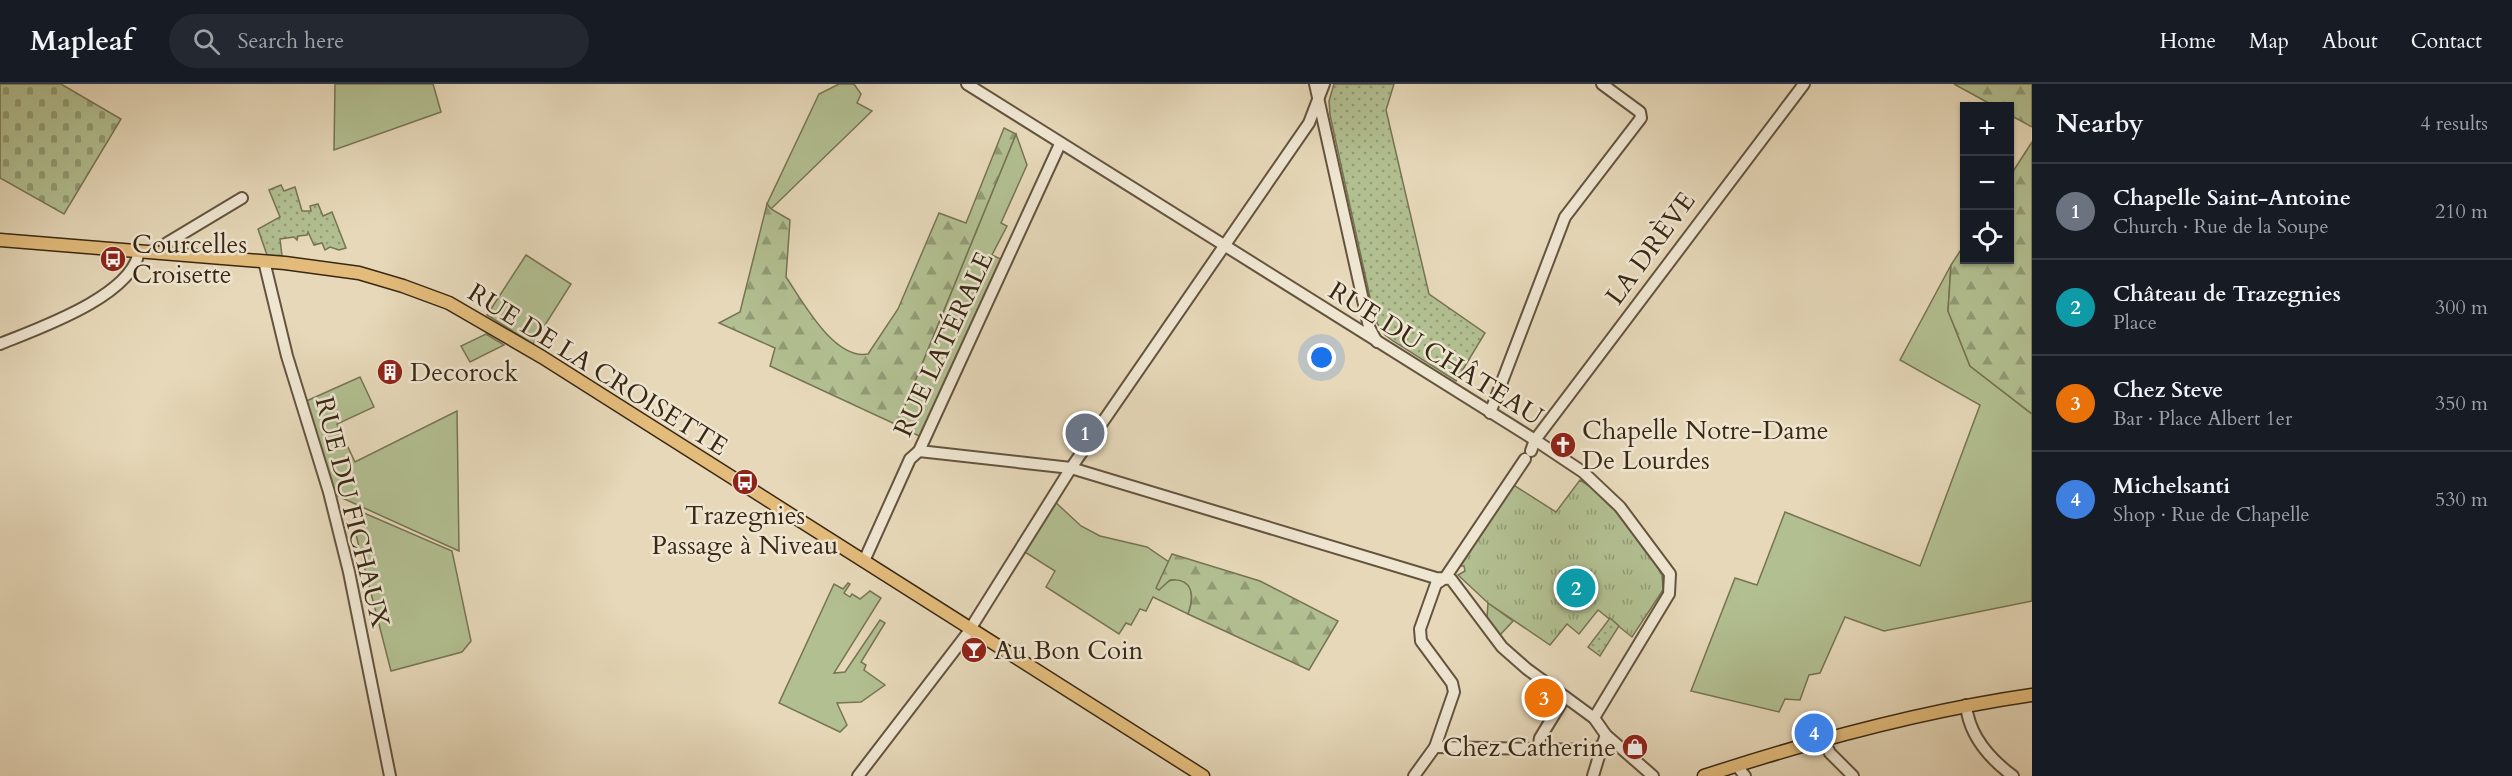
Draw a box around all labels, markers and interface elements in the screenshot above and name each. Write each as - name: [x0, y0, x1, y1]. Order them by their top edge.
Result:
- search box: [169, 14, 589, 68]
- text: Mapleaf: [30, 22, 133, 60]
- icon: search: [190, 25, 223, 58]
- text: Search here: [238, 26, 344, 56]
- text: Home: [2160, 27, 2216, 56]
- text: Map: [2249, 27, 2289, 56]
- text: About: [2322, 27, 2378, 56]
- text: Contact: [2411, 27, 2482, 56]
- map controls: [1960, 102, 2014, 264]
- button: +: [1960, 102, 2014, 156]
- text: Nearby: [2056, 106, 2144, 141]
- text: 4 results: [2420, 110, 2488, 137]
- button: −: [1960, 156, 2014, 210]
- text: Chapelle Saint-Antoine: [2113, 183, 2351, 213]
- street label: LA DRÈVE: [1598, 185, 1703, 312]
- text: 1: [2070, 198, 2081, 225]
- text: 210 m: [2435, 198, 2488, 225]
- button: locate: [1960, 210, 2014, 264]
- text: Church · Rue de la Soupe: [2113, 213, 2328, 240]
- place label: Courcelles Croisette: [132, 227, 247, 292]
- bus stop icon: Courcelles Croisette: [98, 244, 128, 274]
- street label: RUE LATÉRALE: [885, 246, 1002, 442]
- street label: RUE DU CHÂTEAU: [1322, 273, 1550, 434]
- street label: RUE DE LA CROISETTE: [461, 275, 734, 464]
- text: Château de Trazegnies: [2113, 279, 2341, 309]
- text: 2: [2070, 294, 2081, 321]
- text: 300 m: [2435, 294, 2488, 321]
- text: Place: [2113, 309, 2157, 336]
- your location: [1307, 343, 1336, 372]
- place label: Decorock: [410, 355, 518, 390]
- building icon: Decorock: [375, 357, 405, 387]
- text: Chez Steve: [2113, 375, 2223, 405]
- text: 3: [2070, 390, 2081, 417]
- text: 350 m: [2435, 390, 2488, 417]
- street label: RUE DU FICHAUX: [307, 393, 398, 632]
- text: Bar · Place Albert 1er: [2113, 405, 2292, 432]
- pin: 1: [1066, 410, 1104, 456]
- place label: Chapelle Notre-Dame De Lourdes: [1582, 413, 1829, 478]
- church icon: Chapelle Notre-Dame De Lourdes: [1548, 430, 1578, 460]
- bus stop icon: Trazegnies Passage à Niveau: [730, 467, 760, 497]
- text: Michelsanti: [2113, 471, 2230, 501]
- text: 4: [2070, 486, 2081, 513]
- text: 530 m: [2435, 486, 2488, 513]
- place label: Trazegnies Passage à Niveau: [652, 498, 838, 563]
- text: Shop · Rue de Chapelle: [2113, 501, 2310, 528]
- pin: 2: [1556, 566, 1596, 610]
- place label: Au Bon Coin: [994, 633, 1143, 668]
- bar icon: Au Bon Coin: [959, 635, 989, 665]
- pin: 3: [1524, 676, 1564, 720]
- pin: 4: [1794, 710, 1834, 756]
- place label: Chez Catherine: [1443, 730, 1616, 765]
- shop icon: Chez Catherine: [1620, 732, 1650, 762]

